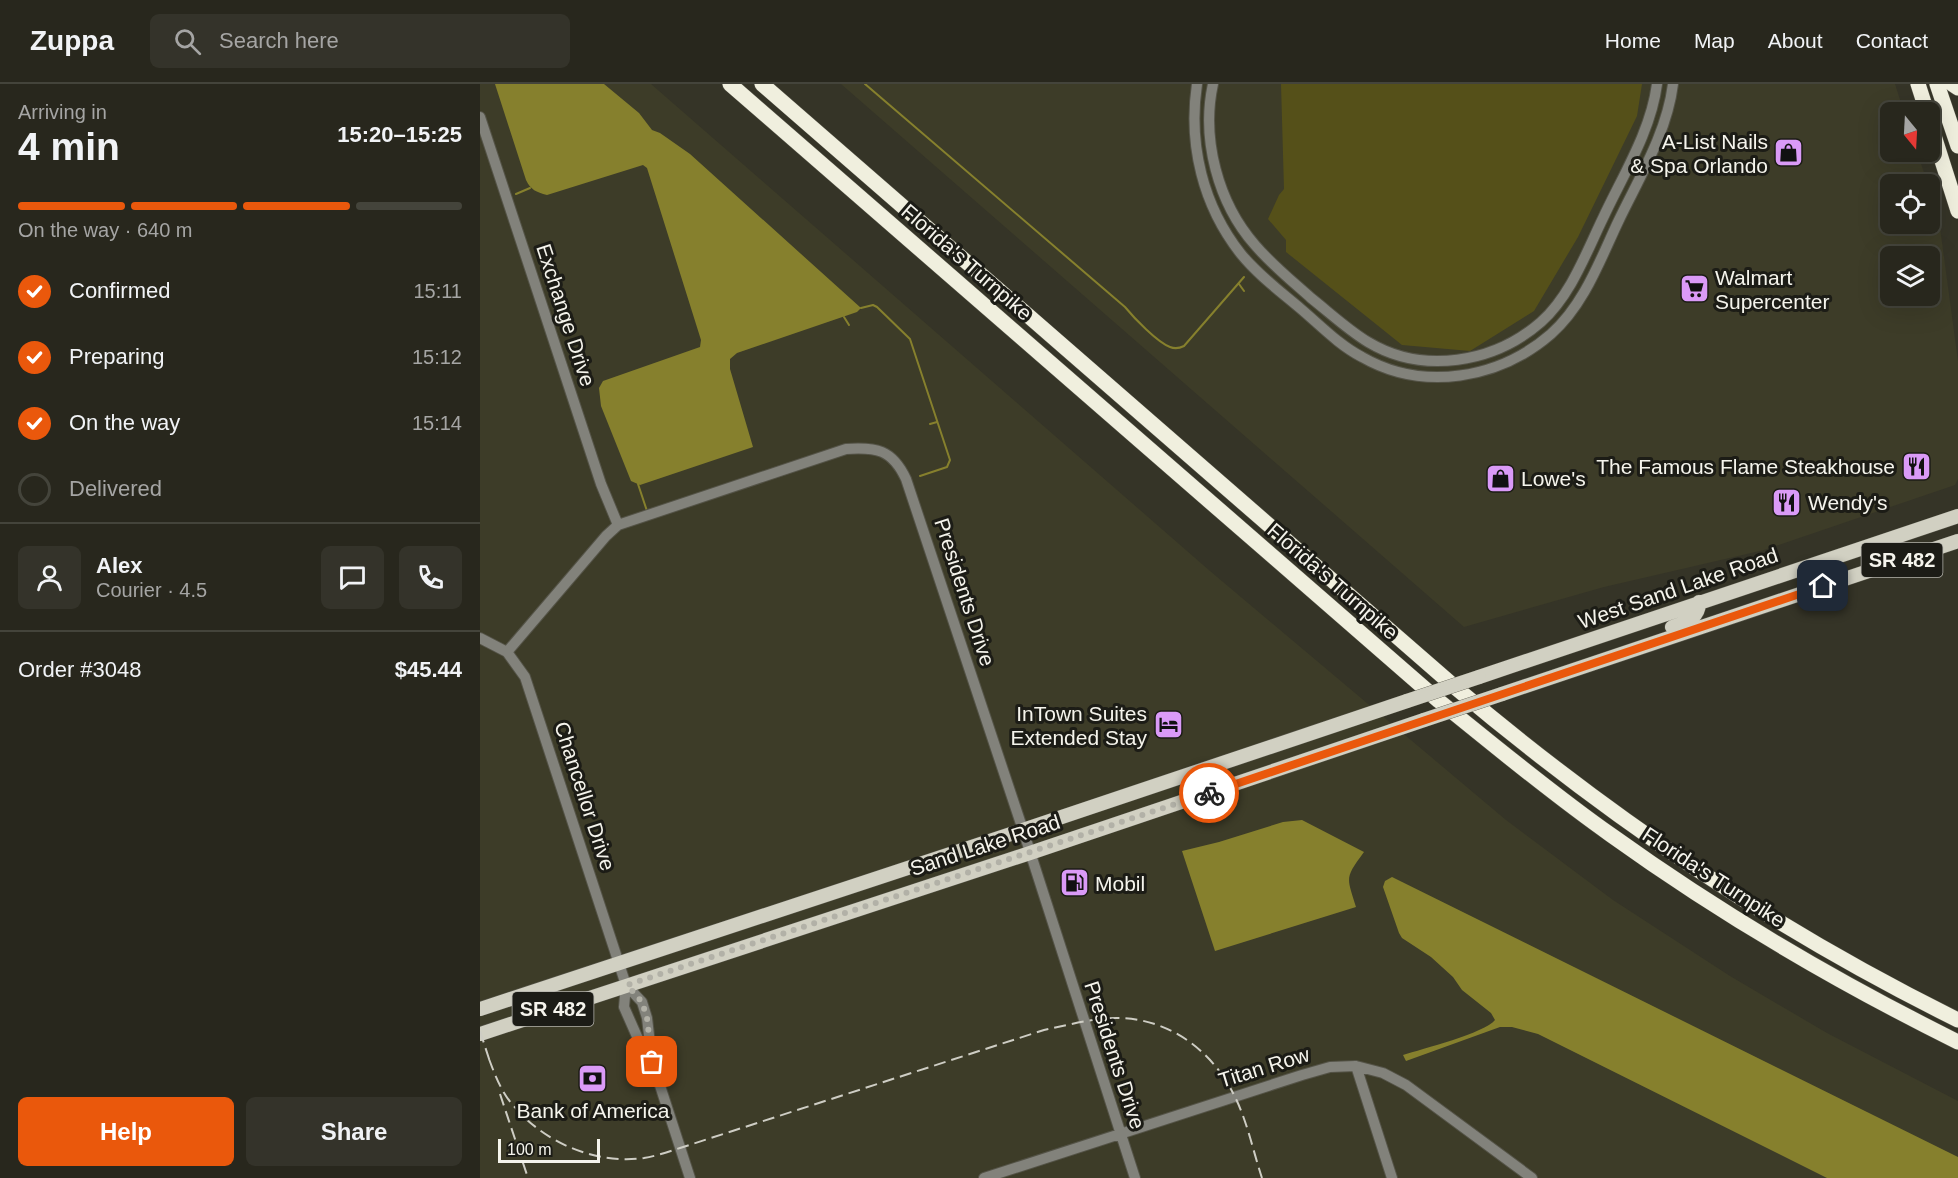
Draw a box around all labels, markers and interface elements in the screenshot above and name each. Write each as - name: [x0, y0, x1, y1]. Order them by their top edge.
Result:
- search box: [150, 14, 570, 68]
- text: Zuppa: [30, 25, 114, 56]
- icon: search: [171, 25, 204, 58]
- text: Search here: [219, 28, 339, 53]
- text: Home: [1605, 29, 1661, 52]
- text: Map: [1694, 29, 1735, 52]
- text: About: [1768, 29, 1823, 52]
- text: Contact: [1856, 29, 1928, 52]
- text: Arriving in: [18, 101, 107, 123]
- north arrow: [1880, 102, 1940, 162]
- map controls: [1880, 102, 1940, 306]
- text: 15:20–15:25: [337, 122, 462, 147]
- text: 4 min: [18, 125, 120, 168]
- place label: A-List Nails & Spa Orlando: [1630, 130, 1768, 177]
- shop icon: A-List Nails & Spa Orlando: [1773, 137, 1805, 169]
- button: locate: [1880, 174, 1940, 234]
- street label: Florida's Turnpike: [897, 199, 1037, 325]
- text: On the way · 640 m: [18, 219, 193, 241]
- street label: Exchange Drive: [532, 241, 600, 389]
- button: layers: [1880, 246, 1940, 306]
- place label: Walmart Supercenter: [1715, 266, 1829, 313]
- supermarket icon: Walmart Supercenter: [1678, 273, 1710, 305]
- icon: check: [18, 275, 51, 308]
- text: Confirmed: [69, 278, 170, 303]
- text: 15:11: [413, 280, 462, 302]
- icon: check: [18, 341, 51, 374]
- text: Preparing: [69, 344, 164, 369]
- text: 15:12: [412, 346, 462, 368]
- icon: check: [18, 407, 51, 440]
- text: On the way: [69, 410, 180, 435]
- text: 15:14: [412, 412, 462, 434]
- restaurant icon: The Famous Flame Steakhouse: [1900, 450, 1932, 482]
- place label: The Famous Flame Steakhouse: [1596, 455, 1895, 478]
- shop icon: Lowe's: [1484, 462, 1516, 494]
- place label: Lowe's: [1521, 467, 1586, 490]
- text: Delivered: [69, 476, 162, 501]
- restaurant icon: Wendy's: [1771, 486, 1803, 518]
- place label: Wendy's: [1808, 491, 1888, 514]
- street label: Presidents Drive: [930, 515, 1000, 669]
- street label: Florida's Turnpike: [1263, 518, 1403, 644]
- street label: West Sand Lake Road: [1575, 543, 1781, 633]
- road number: SR 482: [1862, 543, 1942, 577]
- button: person: [18, 546, 81, 609]
- button: chat: [321, 546, 384, 609]
- button: phone: [399, 546, 462, 609]
- text: Alex: [96, 553, 142, 578]
- pin: [1797, 560, 1848, 611]
- icon: home: [1806, 569, 1839, 602]
- text: Courier · 4.5: [96, 579, 207, 601]
- text: Order #3048: [18, 657, 142, 682]
- text: $45.44: [395, 657, 462, 682]
- place label: InTown Suites Extended Stay: [1010, 702, 1147, 749]
- hotel icon: InTown Suites Extended Stay: [1152, 709, 1184, 741]
- street label: Chancellor Drive: [550, 719, 620, 873]
- courier: [1179, 763, 1239, 823]
- icon: bike: [1193, 777, 1226, 810]
- street label: Sand Lake Road: [907, 810, 1063, 880]
- street label: Florida's Turnpike: [1639, 822, 1789, 932]
- fuel station icon: Mobil: [1058, 867, 1090, 899]
- place label: Mobil: [1095, 872, 1145, 895]
- street label: Presidents Drive: [1080, 978, 1150, 1132]
- road number: SR 482: [512, 992, 593, 1026]
- pin: [626, 1036, 677, 1087]
- street label: Titan Row: [1216, 1042, 1313, 1092]
- icon: bag: [635, 1045, 668, 1078]
- bank icon: Bank of America: [577, 1063, 609, 1095]
- button: Help: [18, 1097, 234, 1166]
- button: Share: [246, 1097, 462, 1166]
- place label: Bank of America: [517, 1099, 670, 1122]
- scale bar: [498, 1136, 600, 1164]
- text: 100 m: [507, 1141, 551, 1158]

